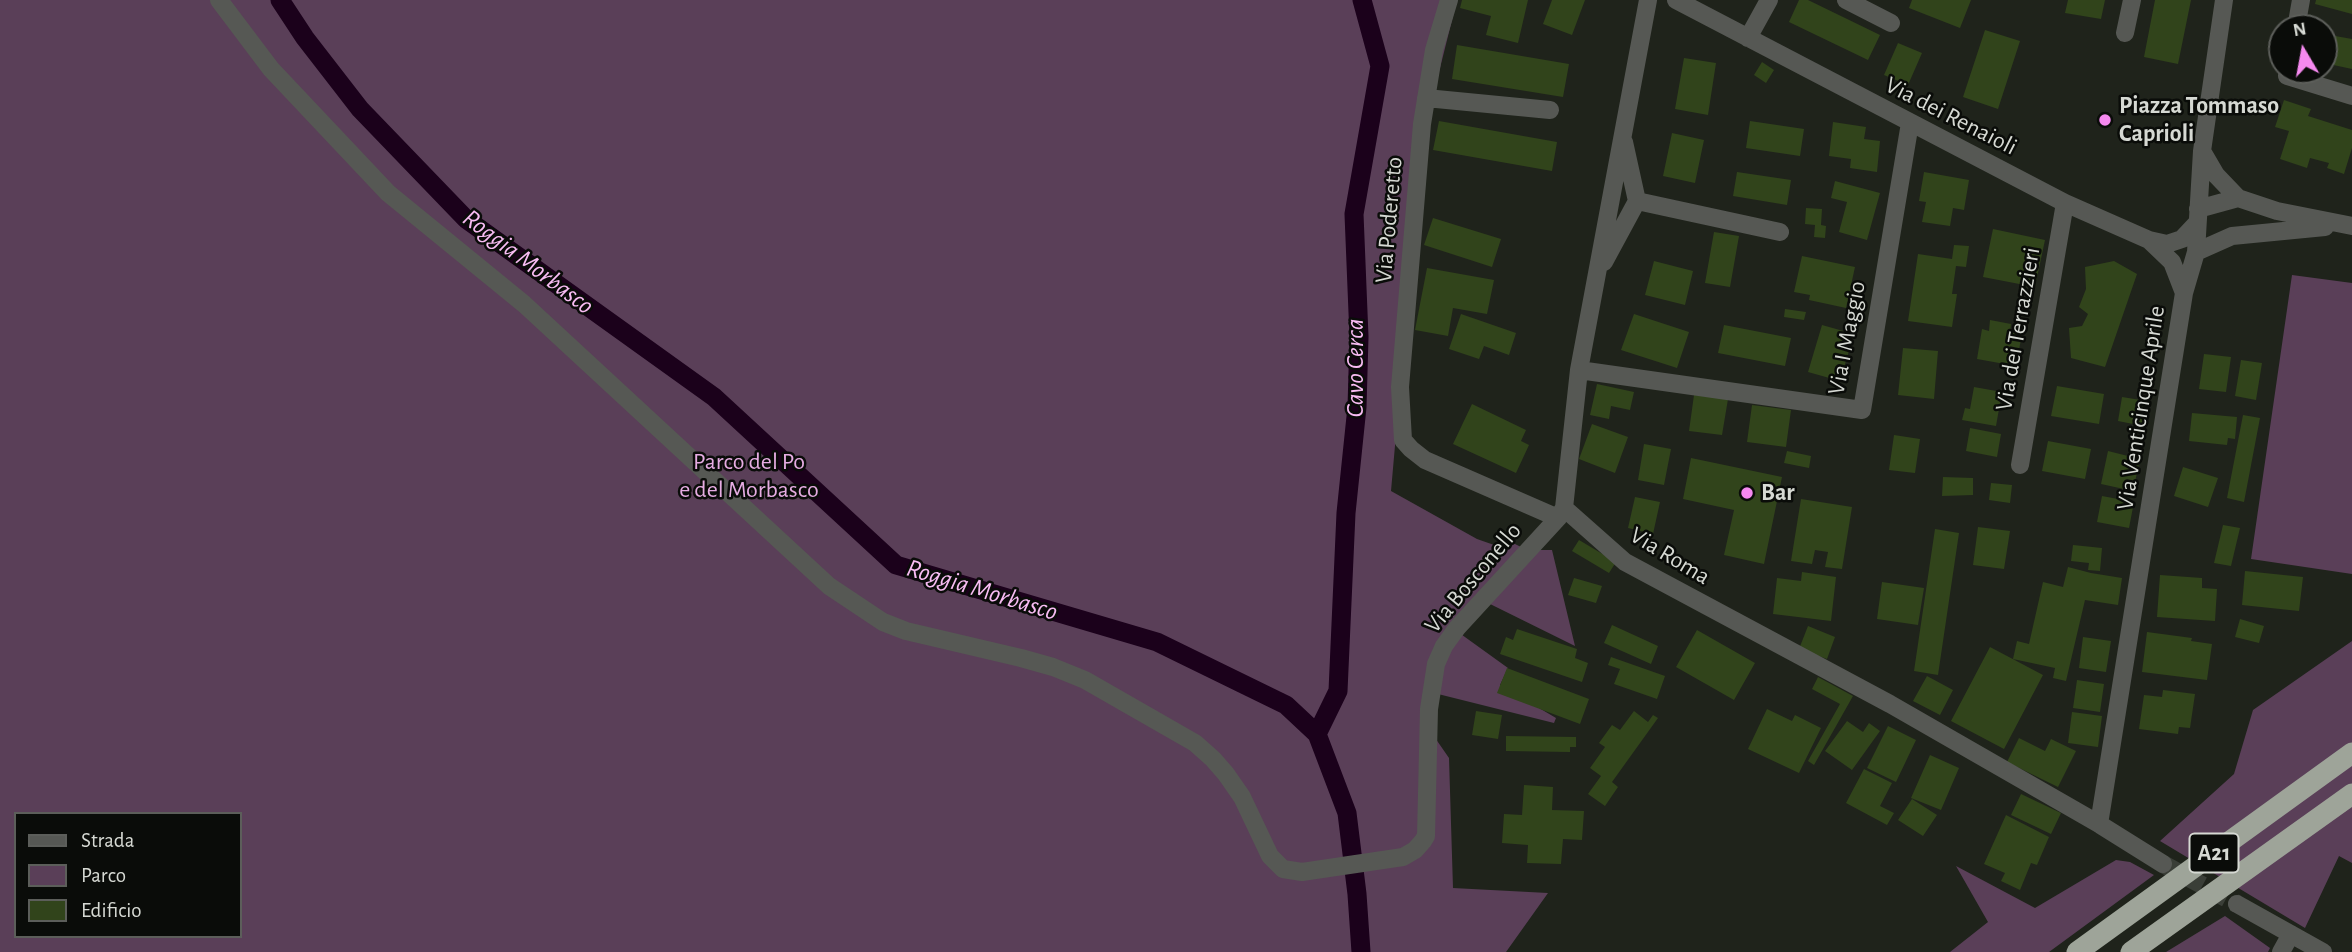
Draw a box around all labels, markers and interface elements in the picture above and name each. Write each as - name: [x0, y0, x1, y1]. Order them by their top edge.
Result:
- north arrow: [2268, 14, 2338, 84]
- text: N: [2291, 19, 2308, 40]
- street label: Via dei Renaioli: [1880, 70, 2022, 162]
- place label: Piazza Tommaso Caprioli: [2119, 92, 2279, 148]
- marker: Piazza Tommaso Caprioli: [2097, 112, 2113, 128]
- street label: Via Poderetto: [1369, 156, 1409, 284]
- water label: Roggia Morbasco: [456, 203, 600, 321]
- street label: Via dei Terrazzieri: [1989, 245, 2047, 413]
- street label: Via I Maggio: [1822, 279, 1872, 397]
- street label: Via Venticinque Aprile: [2111, 304, 2171, 512]
- water label: Cavo Cerca: [1339, 319, 1371, 417]
- park label: Parco del Po e del Morbasco: [679, 448, 819, 504]
- place label: Bar: [1761, 479, 1795, 507]
- marker: Bar: [1739, 485, 1755, 501]
- street label: Via Bosconello: [1418, 517, 1528, 639]
- street label: Via Roma: [1625, 521, 1715, 591]
- water label: Roggia Morbasco: [903, 552, 1061, 628]
- legend: [14, 812, 242, 938]
- text: Strada: [81, 830, 134, 851]
- road number: A21: [2190, 834, 2238, 873]
- text: Parco: [81, 865, 126, 886]
- text: Edificio: [81, 900, 142, 921]

